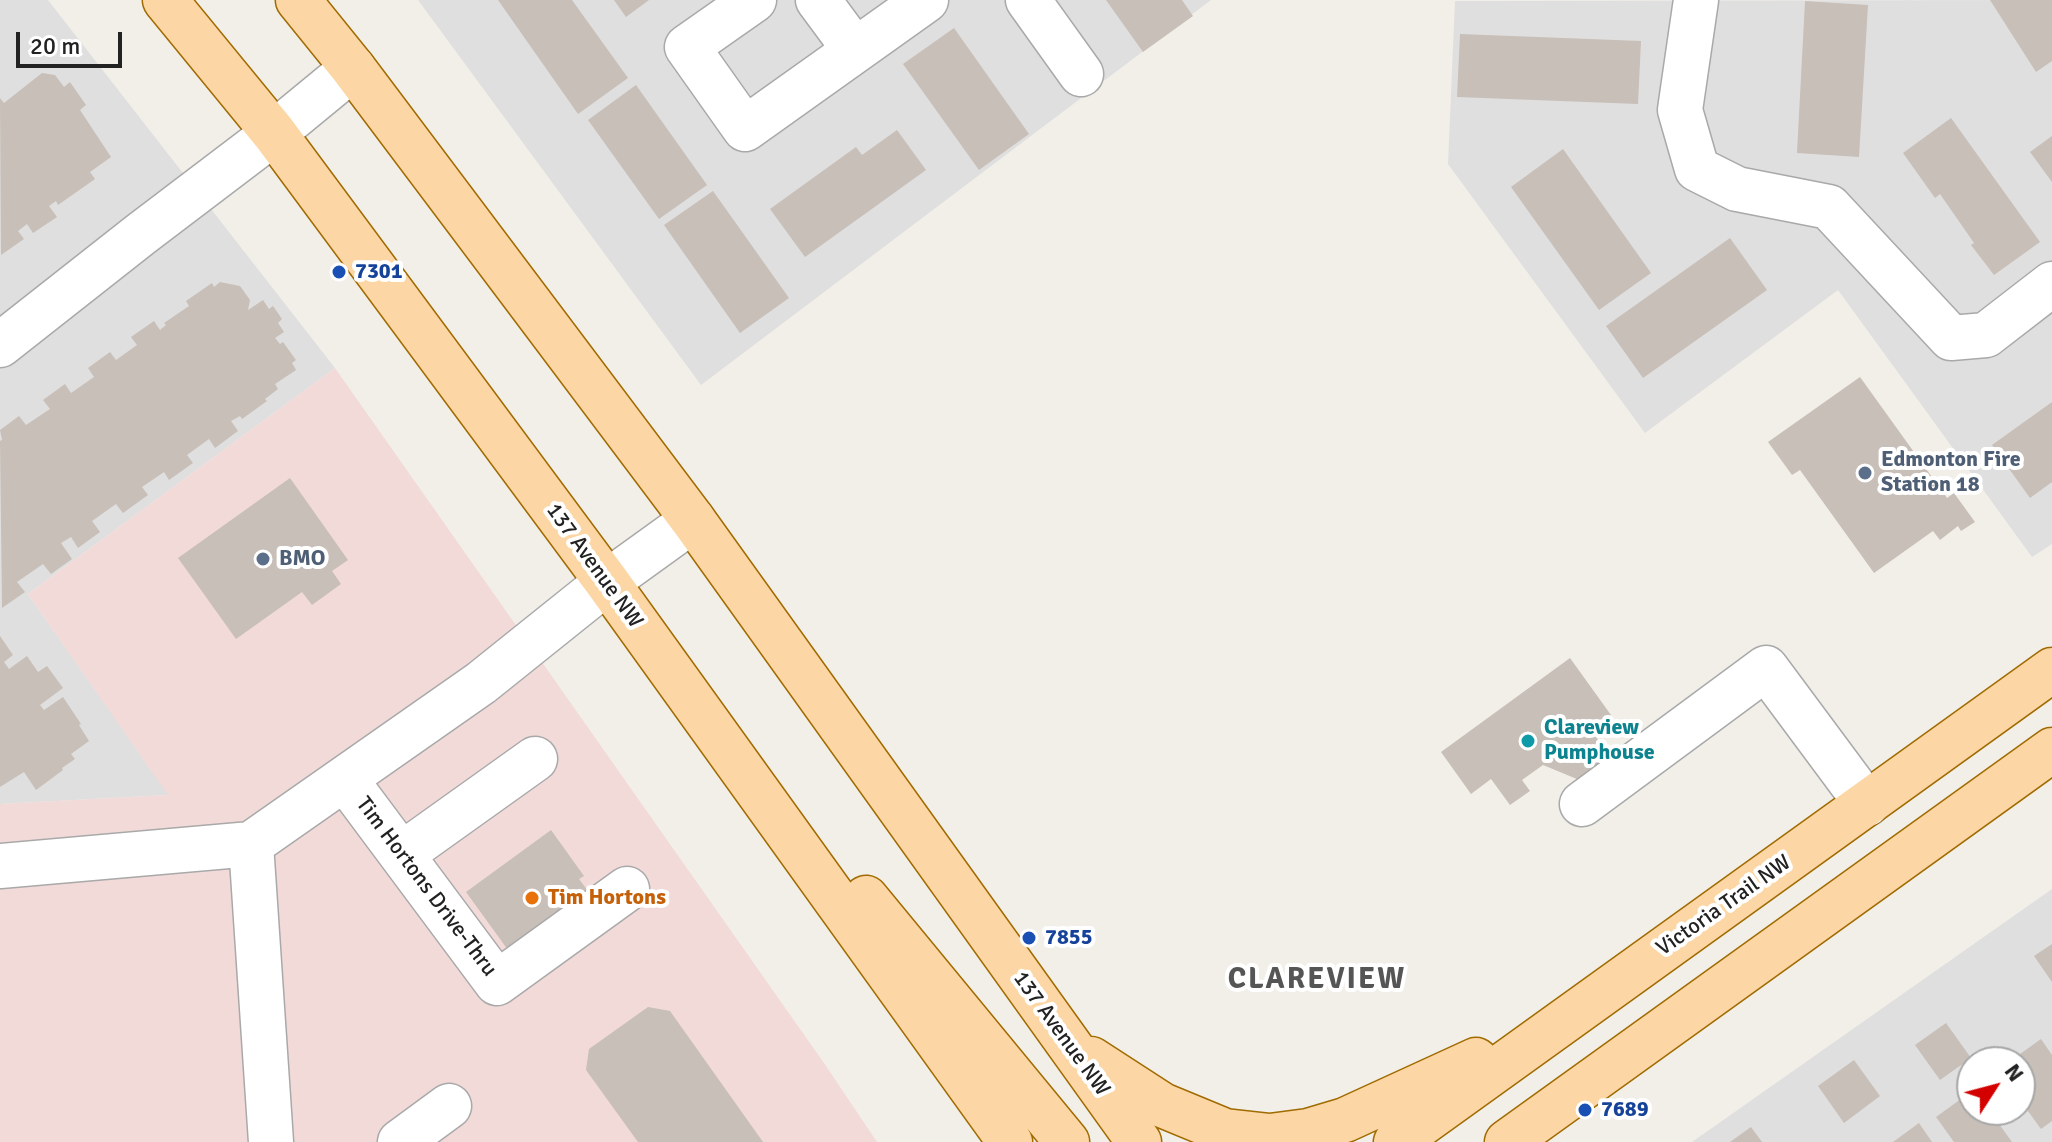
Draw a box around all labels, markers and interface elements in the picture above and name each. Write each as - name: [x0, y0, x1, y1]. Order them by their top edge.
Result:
- scale bar: [20, 16, 126, 66]
- text: 20 m: [30, 31, 80, 61]
- place label: 7301: [355, 259, 403, 285]
- marker: 7301: [330, 263, 348, 281]
- place label: Edmonton Fire Station 18: [1881, 447, 2021, 498]
- marker: Edmonton Fire Station 18: [1856, 464, 1874, 482]
- street label: 137 Avenue NW: [540, 498, 648, 634]
- place label: BMO: [279, 546, 325, 572]
- marker: BMO: [254, 550, 272, 568]
- place label: Clareview Pumphouse: [1544, 715, 1655, 766]
- marker: Clareview Pumphouse: [1519, 732, 1537, 750]
- street label: Tim Hortons Drive-Thru: [350, 792, 502, 982]
- street label: Victoria Trail NW: [1652, 850, 1796, 962]
- place label: Tim Hortons: [548, 885, 666, 911]
- marker: Tim Hortons: [523, 889, 541, 907]
- place label: 7855: [1045, 925, 1093, 951]
- marker: 7855: [1020, 929, 1038, 947]
- district label: CLAREVIEW: [1228, 962, 1406, 998]
- street label: 137 Avenue NW: [1007, 966, 1115, 1102]
- north arrow: [1956, 1046, 2036, 1126]
- text: N: [1999, 1059, 2030, 1087]
- place label: 7689: [1601, 1097, 1649, 1123]
- marker: 7689: [1576, 1101, 1594, 1119]

